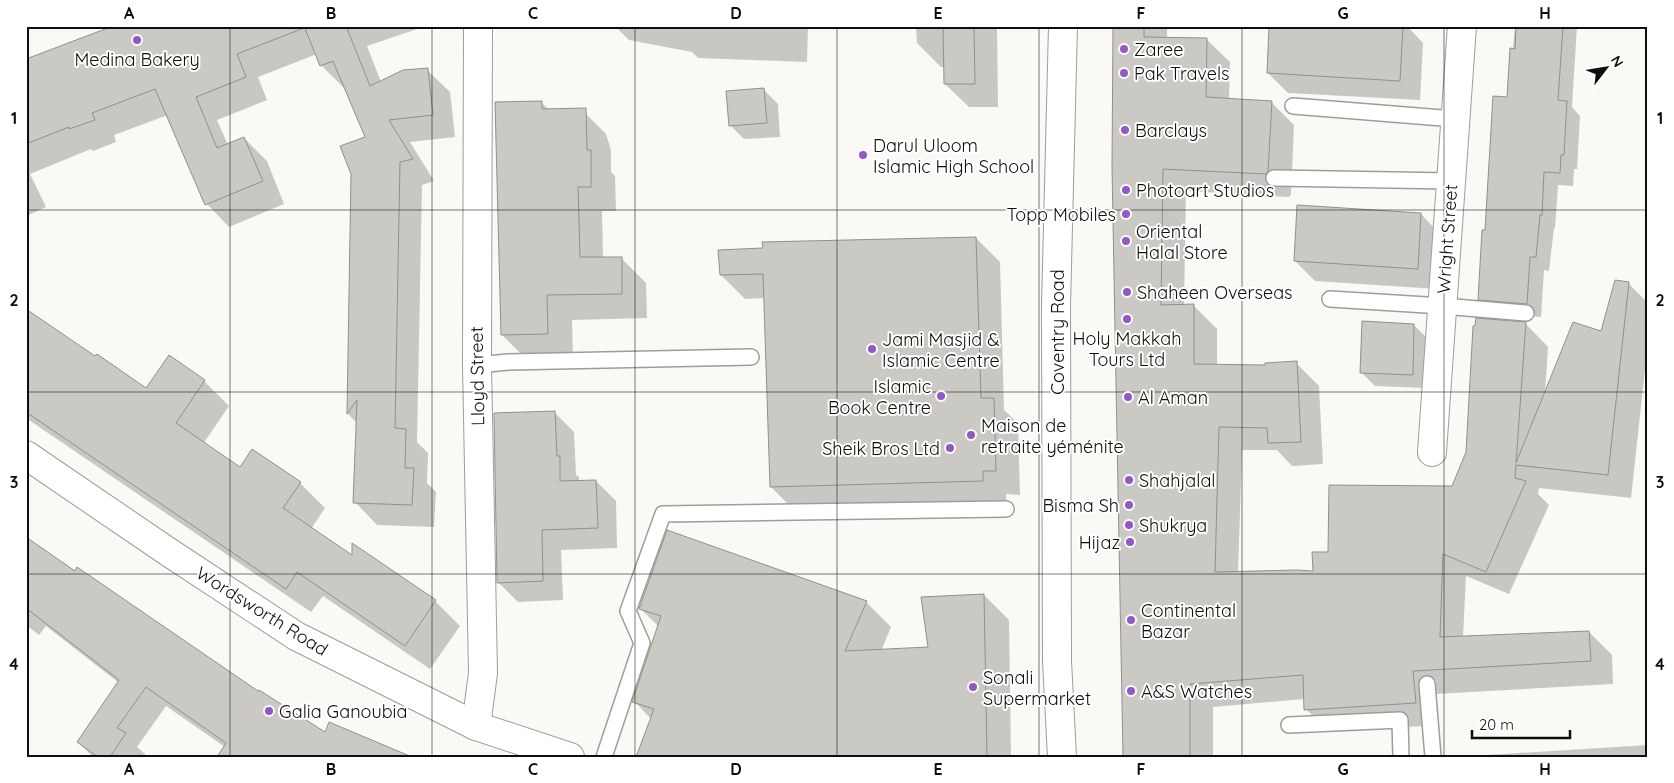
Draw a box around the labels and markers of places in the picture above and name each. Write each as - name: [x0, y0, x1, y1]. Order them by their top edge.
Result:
- marker: Medina Bakery: [131, 34, 143, 46]
- place label: Zaree: [1134, 38, 1183, 61]
- marker: Zaree: [1118, 43, 1130, 55]
- place label: Medina Bakery: [74, 48, 200, 71]
- place label: Pak Travels: [1134, 62, 1229, 85]
- marker: Pak Travels: [1118, 67, 1130, 79]
- place label: Barclays: [1135, 119, 1207, 142]
- marker: Barclays: [1119, 124, 1131, 136]
- place label: Darul Uloom Islamic High School: [873, 134, 1034, 178]
- marker: Darul Uloom Islamic High School: [857, 149, 869, 161]
- place label: Photoart Studios: [1136, 179, 1274, 202]
- marker: Photoart Studios: [1120, 184, 1132, 196]
- place label: Topp Mobiles: [1007, 203, 1116, 226]
- marker: Topp Mobiles: [1120, 208, 1132, 220]
- place label: Oriental Halal Store: [1136, 220, 1228, 264]
- marker: Oriental Halal Store: [1120, 235, 1132, 247]
- place label: Shaheen Overseas: [1137, 281, 1292, 304]
- marker: Shaheen Overseas: [1121, 286, 1133, 298]
- marker: Holy Makkah Tours Ltd: [1121, 313, 1133, 325]
- place label: Holy Makkah Tours Ltd: [1073, 327, 1181, 371]
- place label: Jami Masjid & Islamic Centre: [882, 328, 1000, 372]
- marker: Jami Masjid & Islamic Centre: [866, 343, 878, 355]
- place label: Islamic Book Centre: [828, 375, 931, 419]
- place label: Al Aman: [1138, 386, 1208, 409]
- marker: Islamic Book Centre: [935, 390, 947, 402]
- marker: Al Aman: [1122, 391, 1134, 403]
- place label: Maison de retraite yéménite: [981, 414, 1124, 458]
- marker: Maison de retraite yéménite: [965, 429, 977, 441]
- place label: Sheik Bros Ltd: [822, 437, 940, 460]
- marker: Sheik Bros Ltd: [944, 442, 956, 454]
- place label: Shahjalal: [1139, 469, 1215, 492]
- marker: Shahjalal: [1123, 474, 1135, 486]
- place label: Bisma Sh: [1042, 494, 1119, 517]
- marker: Bisma Sh: [1123, 499, 1135, 511]
- place label: Shukrya: [1139, 514, 1207, 537]
- marker: Shukrya: [1123, 519, 1135, 531]
- place label: Hijaz: [1079, 531, 1120, 554]
- marker: Hijaz: [1124, 536, 1136, 548]
- place label: Continental Bazar: [1141, 599, 1236, 643]
- marker: Continental Bazar: [1125, 614, 1137, 626]
- place label: Sonali Supermarket: [983, 666, 1091, 710]
- place label: A&S Watches: [1141, 680, 1252, 703]
- marker: Sonali Supermarket: [967, 681, 979, 693]
- marker: A&S Watches: [1125, 685, 1137, 697]
- place label: Galia Ganoubia: [279, 700, 407, 723]
- marker: Galia Ganoubia: [263, 705, 275, 717]

